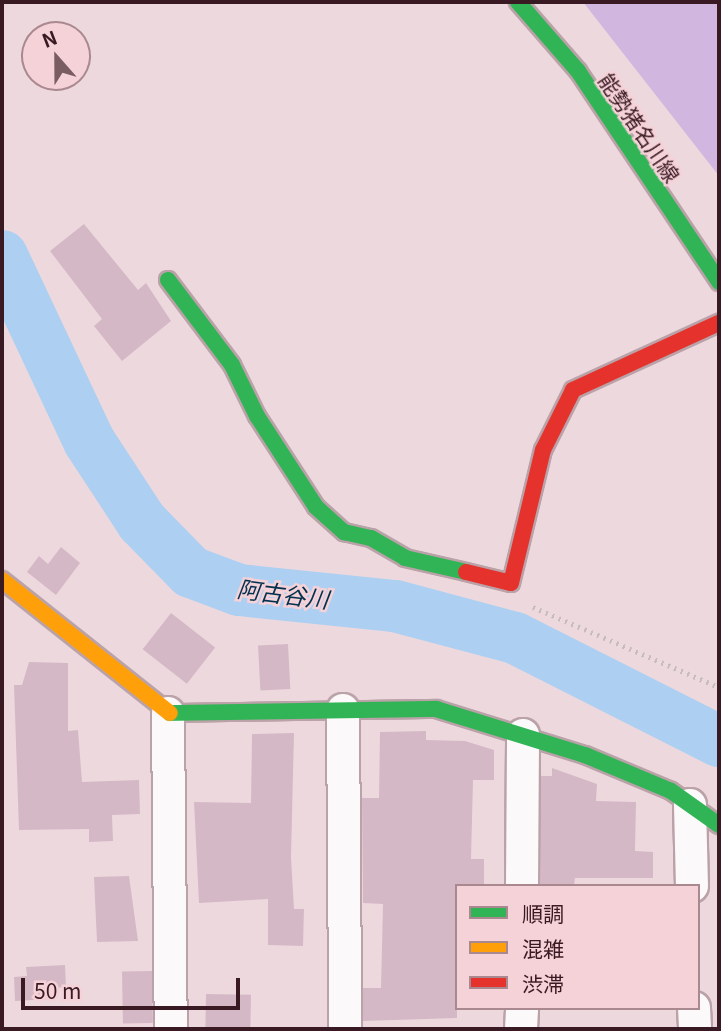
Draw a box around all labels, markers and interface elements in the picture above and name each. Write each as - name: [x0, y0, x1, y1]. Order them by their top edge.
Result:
- north arrow: [21, 21, 91, 91]
- text: N: [38, 23, 60, 53]
- street label: 能勢猪名川線: [594, 68, 686, 186]
- water label: 阿古谷川: [236, 574, 330, 612]
- legend: [455, 884, 700, 1010]
- text: 順調: [522, 898, 564, 928]
- text: 混雑: [522, 933, 564, 963]
- scale bar: [24, 964, 243, 1008]
- text: 渋滞: [522, 968, 564, 998]
- text: 50 m: [34, 975, 81, 1005]

